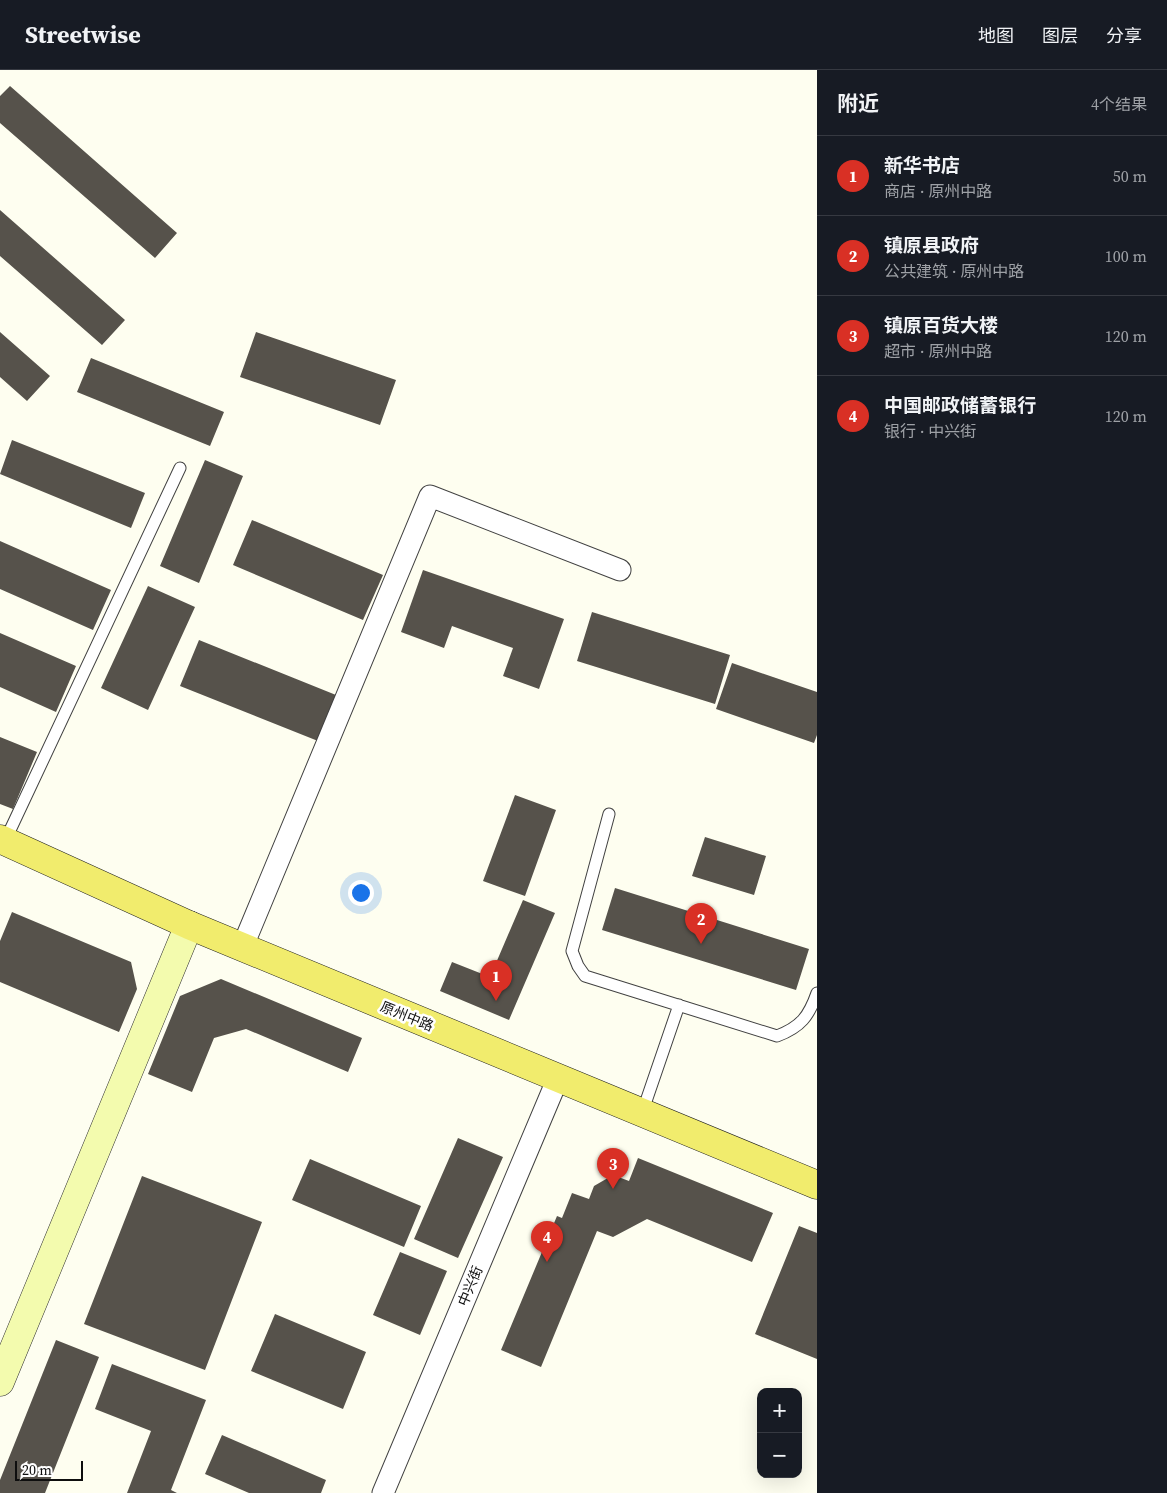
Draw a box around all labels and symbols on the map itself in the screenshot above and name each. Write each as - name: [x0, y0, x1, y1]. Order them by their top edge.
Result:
- your location: [348, 880, 374, 906]
- pin: 2: [685, 903, 717, 944]
- pin: 1: [480, 960, 512, 1001]
- street label: 原州中路: [377, 996, 437, 1036]
- pin: 3: [597, 1148, 629, 1189]
- pin: 4: [531, 1221, 563, 1262]
- street label: 中兴街: [453, 1263, 487, 1309]
- scale bar: [15, 1458, 82, 1481]

